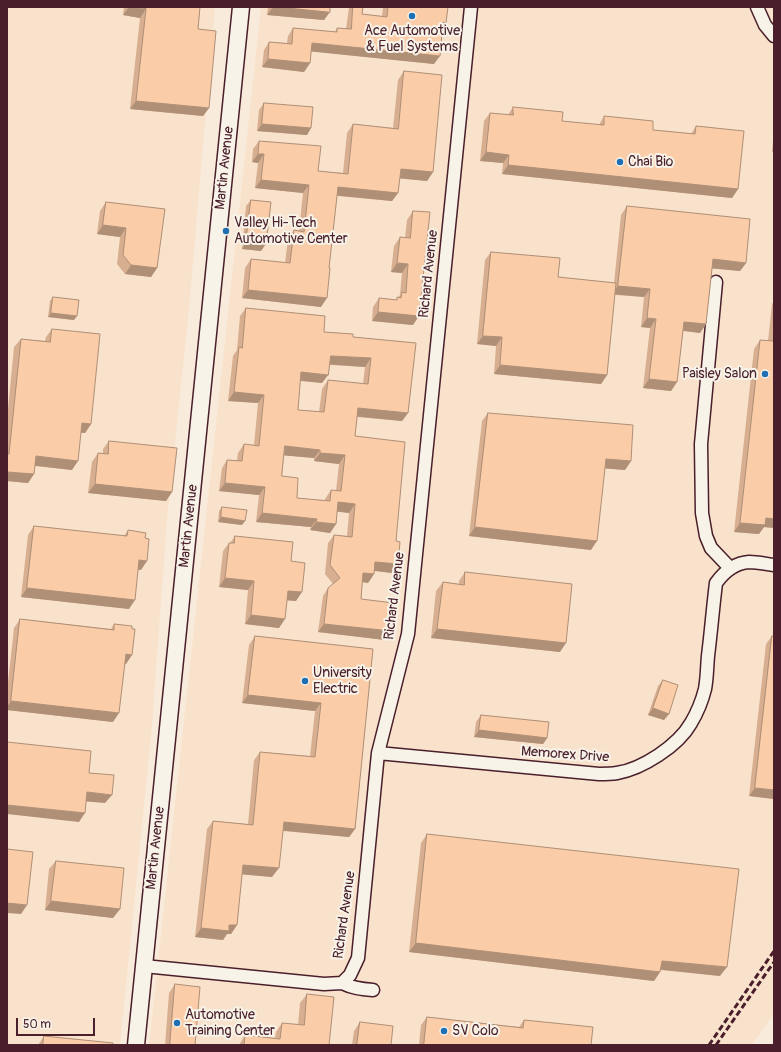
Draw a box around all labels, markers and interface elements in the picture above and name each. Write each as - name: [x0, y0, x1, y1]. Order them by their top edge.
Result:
- marker: Ace Automotive & Fuel Systems: [407, 11, 417, 21]
- place label: Ace Automotive & Fuel Systems: [364, 23, 460, 56]
- street label: Martin Avenue: [212, 126, 238, 210]
- place label: Chai Bio: [628, 154, 673, 170]
- marker: Chai Bio: [615, 157, 625, 167]
- place label: Valley Hi-Tech Automotive Center: [234, 215, 348, 248]
- marker: Valley Hi-Tech Automotive Center: [221, 226, 231, 236]
- street label: Richard Avenue: [416, 229, 442, 319]
- place label: Paisley Salon: [682, 366, 757, 382]
- marker: Paisley Salon: [760, 369, 770, 379]
- street label: Martin Avenue: [176, 484, 202, 568]
- street label: Richard Avenue: [381, 551, 409, 641]
- place label: University Electric: [313, 665, 372, 698]
- marker: University Electric: [300, 676, 310, 686]
- street label: Memorex Drive: [520, 744, 610, 766]
- street label: Martin Avenue: [143, 806, 169, 890]
- street label: Richard Avenue: [331, 870, 359, 960]
- place label: Automotive Training Center: [185, 1007, 275, 1040]
- scale bar: [18, 1010, 97, 1036]
- text: 50 m: [23, 1017, 51, 1032]
- marker: Automotive Training Center: [172, 1018, 182, 1028]
- place label: SV Colo: [452, 1023, 499, 1039]
- marker: SV Colo: [439, 1026, 449, 1036]

